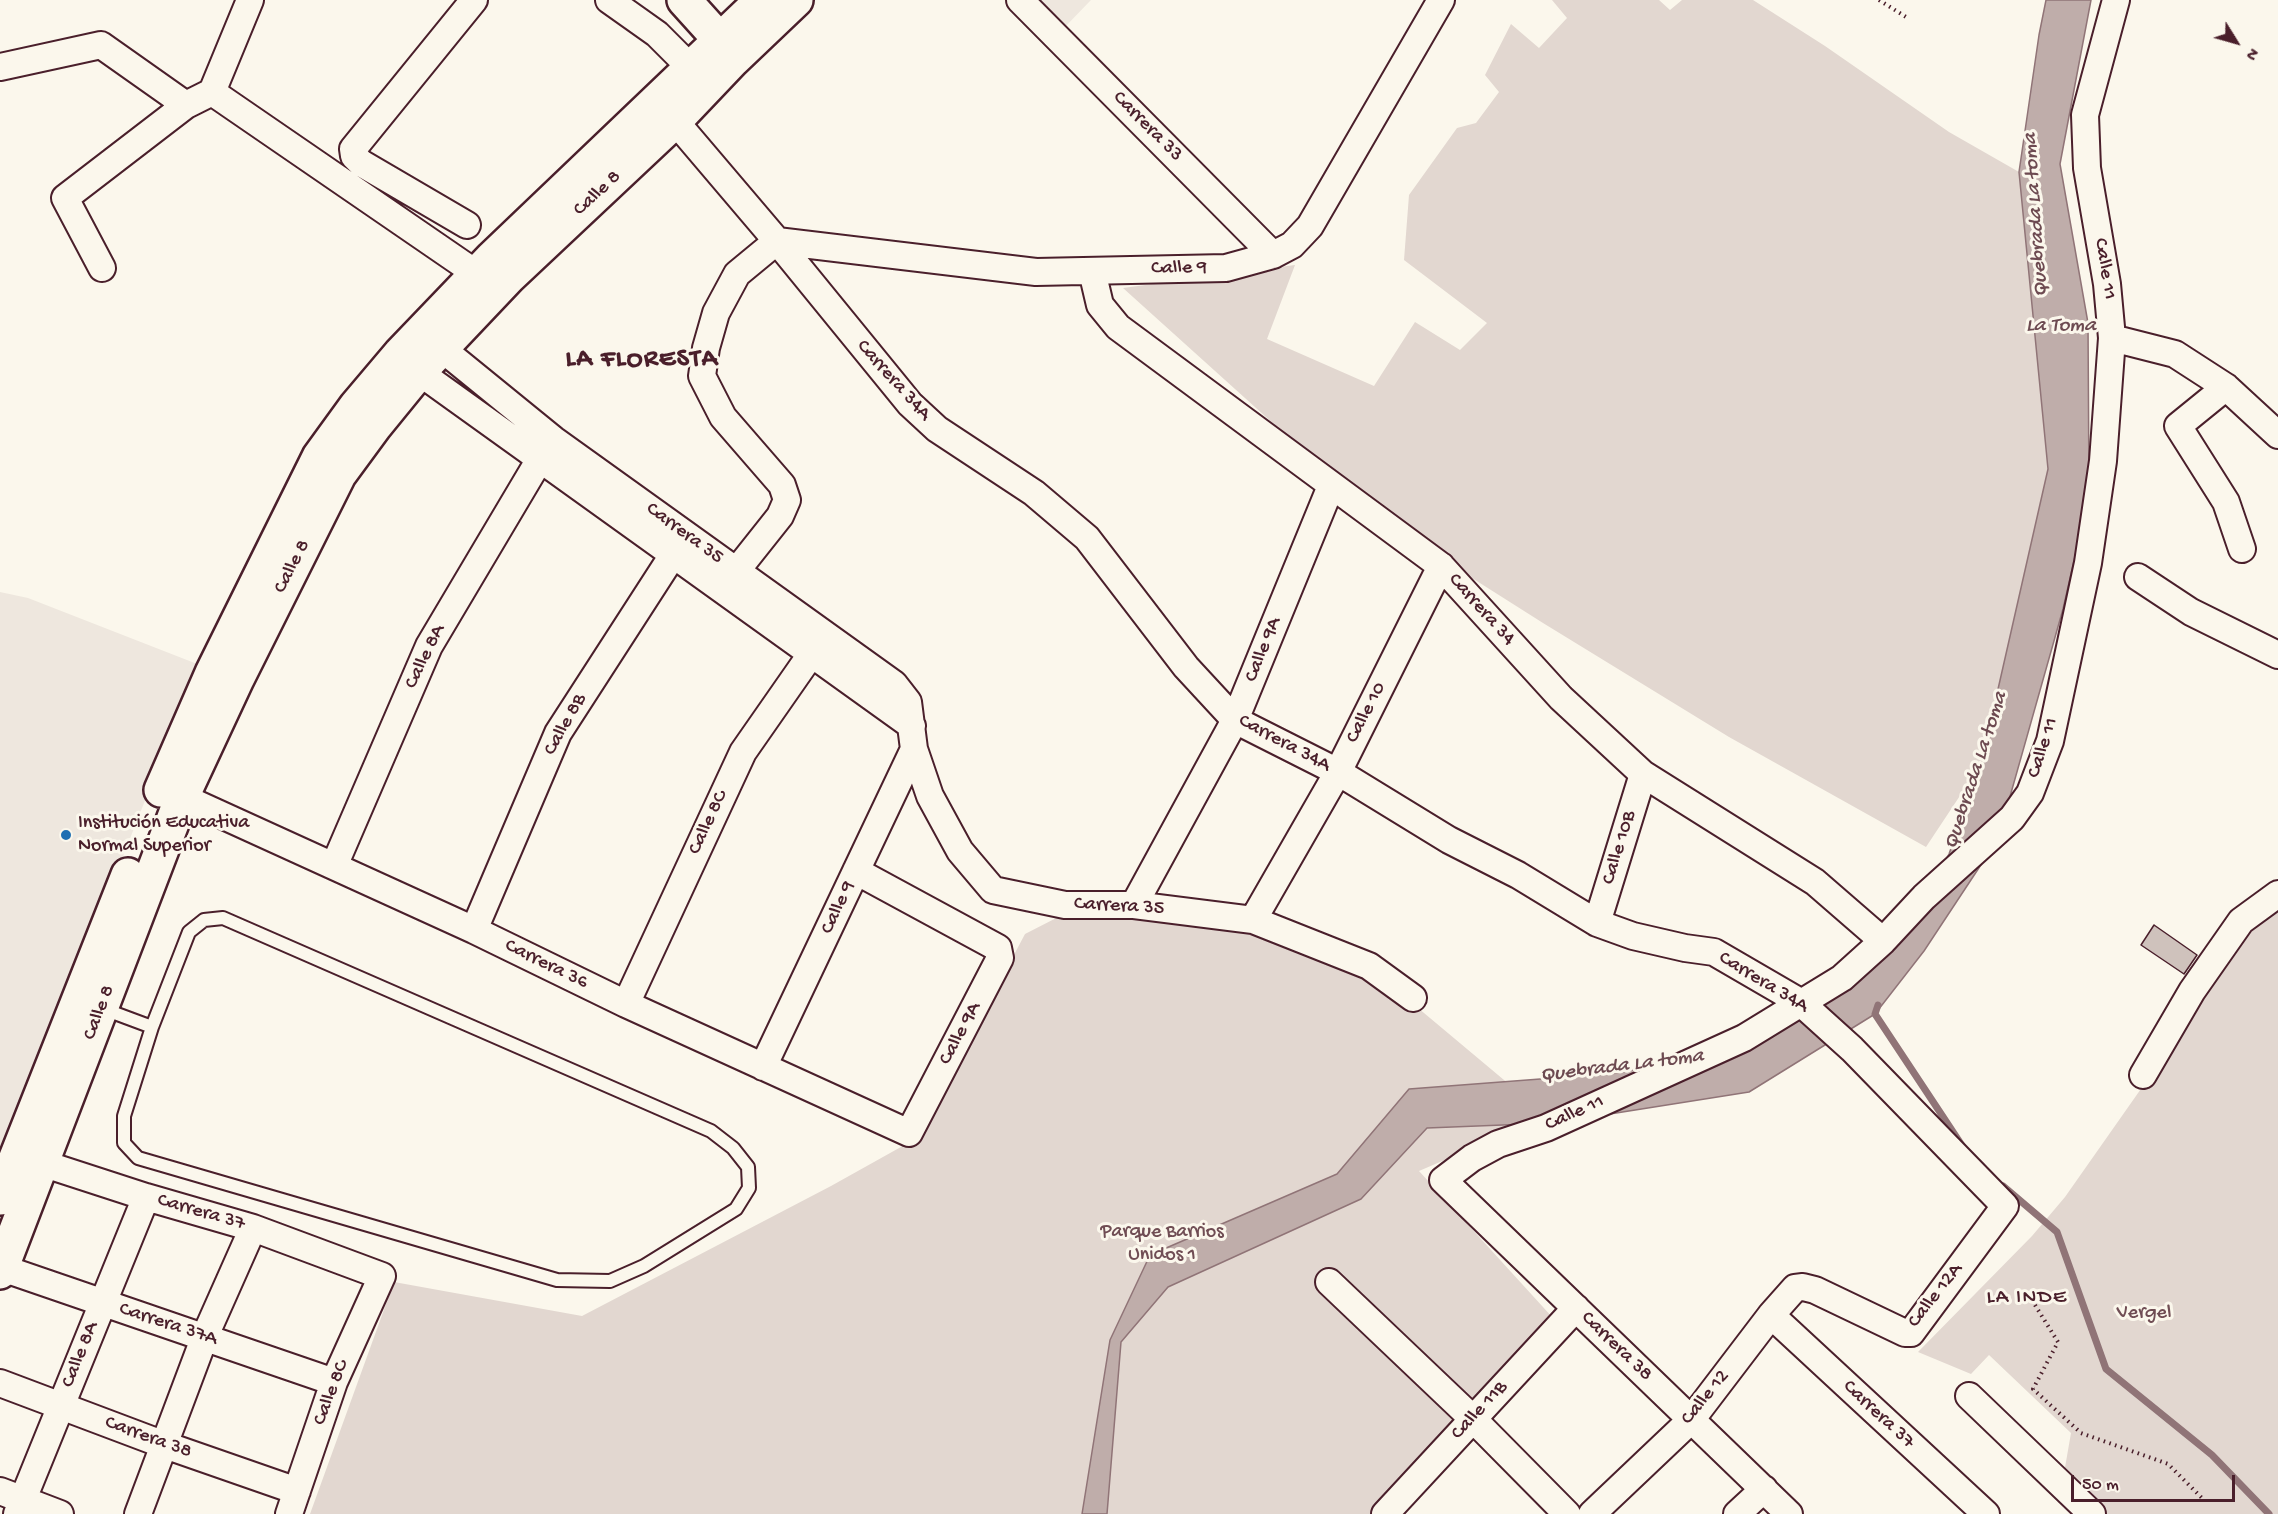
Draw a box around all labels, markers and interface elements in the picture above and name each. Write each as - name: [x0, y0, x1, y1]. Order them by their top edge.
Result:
- north arrow: [2206, 12, 2266, 72]
- text: N: [2240, 43, 2262, 63]
- street label: Carrera 33: [1107, 87, 1187, 167]
- water label: Quebrada La toma: [2019, 132, 2055, 298]
- street label: Calle 8: [569, 166, 627, 222]
- street label: Calle 11: [2087, 237, 2121, 301]
- street label: Calle 9: [1151, 257, 1207, 281]
- water label: La Toma: [2026, 314, 2096, 340]
- street label: Carrera 34A: [850, 335, 936, 427]
- district label: LA FLORESTA: [565, 345, 719, 377]
- street label: Carrera 35: [640, 498, 728, 570]
- street label: Calle 8: [269, 536, 317, 598]
- street label: Carrera 34: [1442, 569, 1520, 651]
- street label: Calle 9A: [1240, 614, 1288, 686]
- street label: Calle 8A: [400, 621, 452, 693]
- street label: Calle 10: [1341, 678, 1393, 748]
- water label: Quebrada La toma: [1940, 689, 2014, 853]
- street label: Calle 8B: [539, 690, 593, 760]
- street label: Carrera 34A: [1234, 710, 1334, 778]
- street label: Calle 11: [2023, 715, 2065, 781]
- street label: Calle 8C: [684, 787, 734, 859]
- street label: Calle 10B: [1597, 808, 1643, 888]
- place label: Institución Educativa Normal Superior: [78, 812, 249, 859]
- marker: Institución Educativa Normal Superior: [59, 828, 73, 842]
- street label: Calle 9: [816, 878, 862, 938]
- street label: Carrera 35: [1073, 893, 1165, 921]
- street label: Carrera 36: [500, 935, 592, 995]
- street label: Carrera 34A: [1714, 947, 1812, 1019]
- street label: Calle 8: [79, 982, 121, 1044]
- street label: Calle 9A: [935, 999, 987, 1069]
- water label: Quebrada La toma: [1539, 1044, 1705, 1090]
- street label: Calle 11: [1542, 1090, 1608, 1138]
- street label: Carrera 37: [154, 1189, 248, 1237]
- park label: Parque Barrios Unidos 1: [1100, 1221, 1224, 1268]
- street label: Calle 12A: [1903, 1259, 1969, 1333]
- district label: LA INDE: [1986, 1286, 2068, 1312]
- street label: Carrera 37A: [116, 1298, 220, 1352]
- park label: Vergel: [2117, 1302, 2171, 1326]
- street label: Carrera 38: [1575, 1307, 1657, 1387]
- street label: Calle 8A: [57, 1319, 105, 1391]
- street label: Calle 8C: [309, 1357, 355, 1429]
- street label: Calle 12: [1677, 1366, 1735, 1430]
- street label: Carrera 37: [1837, 1375, 1919, 1455]
- street label: Calle 11B: [1447, 1376, 1513, 1446]
- street label: Carrera 38: [101, 1411, 195, 1465]
- scale bar: [2074, 1463, 2238, 1501]
- text: 50 m: [2082, 1475, 2119, 1496]

